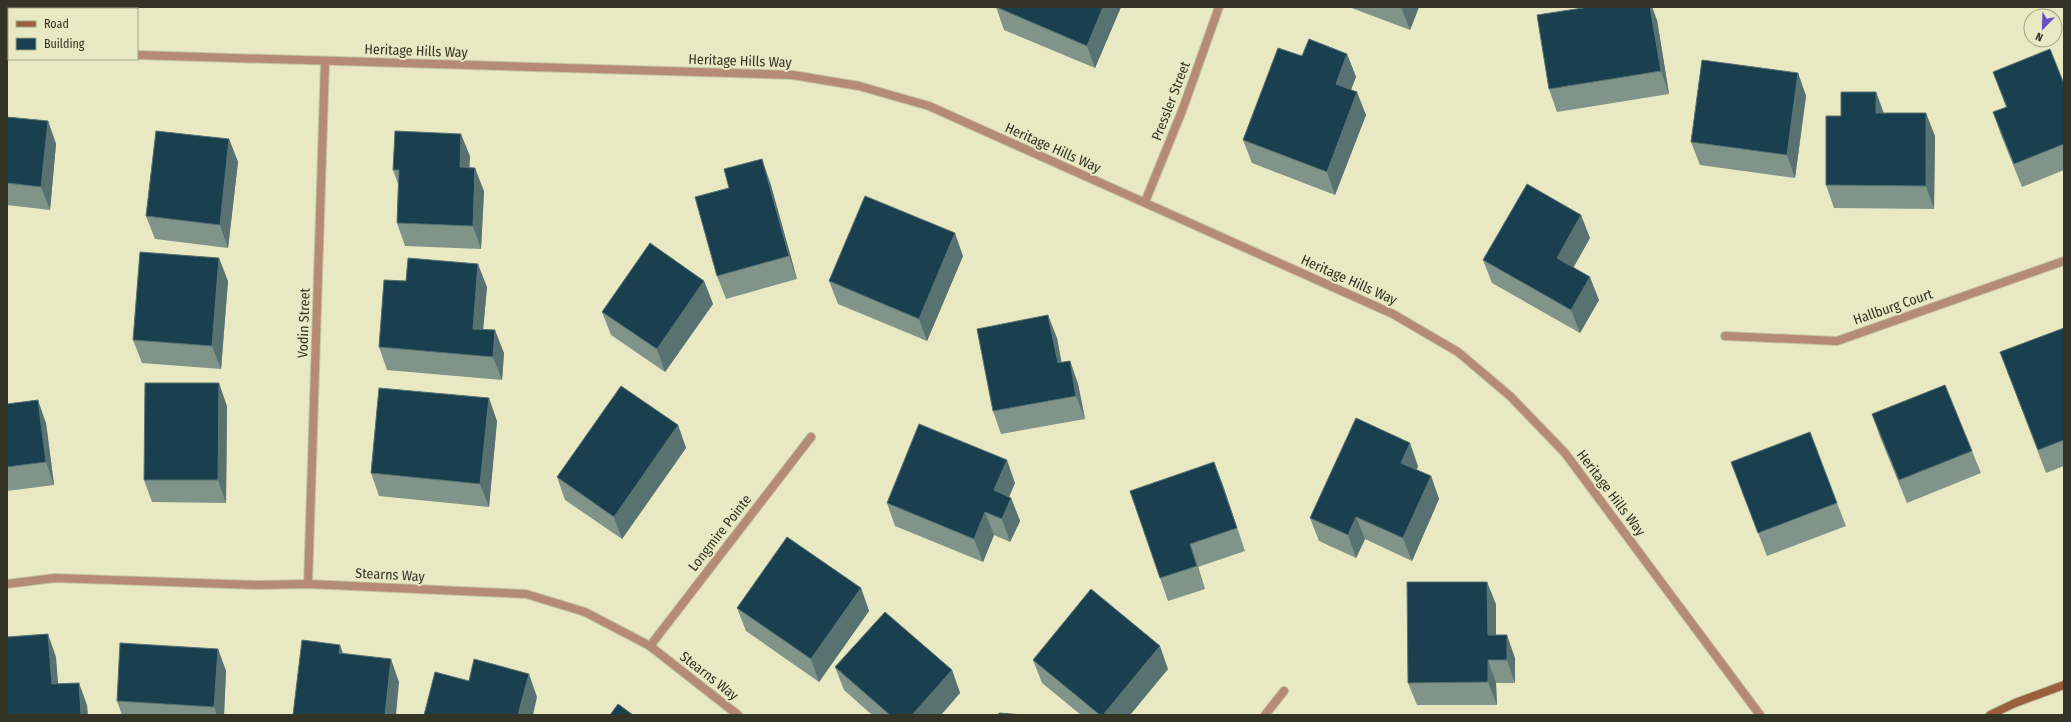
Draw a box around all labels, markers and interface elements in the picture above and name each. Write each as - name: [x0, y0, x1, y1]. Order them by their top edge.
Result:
- legend: [8, 8, 138, 60]
- north arrow: [2023, 8, 2063, 48]
- text: Road: [44, 17, 69, 31]
- text: N: [2034, 29, 2045, 44]
- text: Building: [44, 37, 85, 51]
- street label: Heritage Hills Way: [364, 41, 469, 61]
- street label: Heritage Hills Way: [688, 51, 793, 71]
- street label: Pressler Street: [1148, 59, 1194, 143]
- street label: Heritage Hills Way: [1002, 119, 1104, 177]
- street label: Heritage Hills Way: [1298, 251, 1400, 309]
- street label: Hallburg Court: [1851, 285, 1935, 329]
- street label: Vodin Street: [294, 287, 314, 358]
- street label: Heritage Hills Way: [1573, 447, 1649, 540]
- street label: Longmire Pointe: [685, 491, 755, 575]
- street label: Stearns Way: [355, 565, 426, 585]
- street label: Stearns Way: [676, 648, 742, 705]

